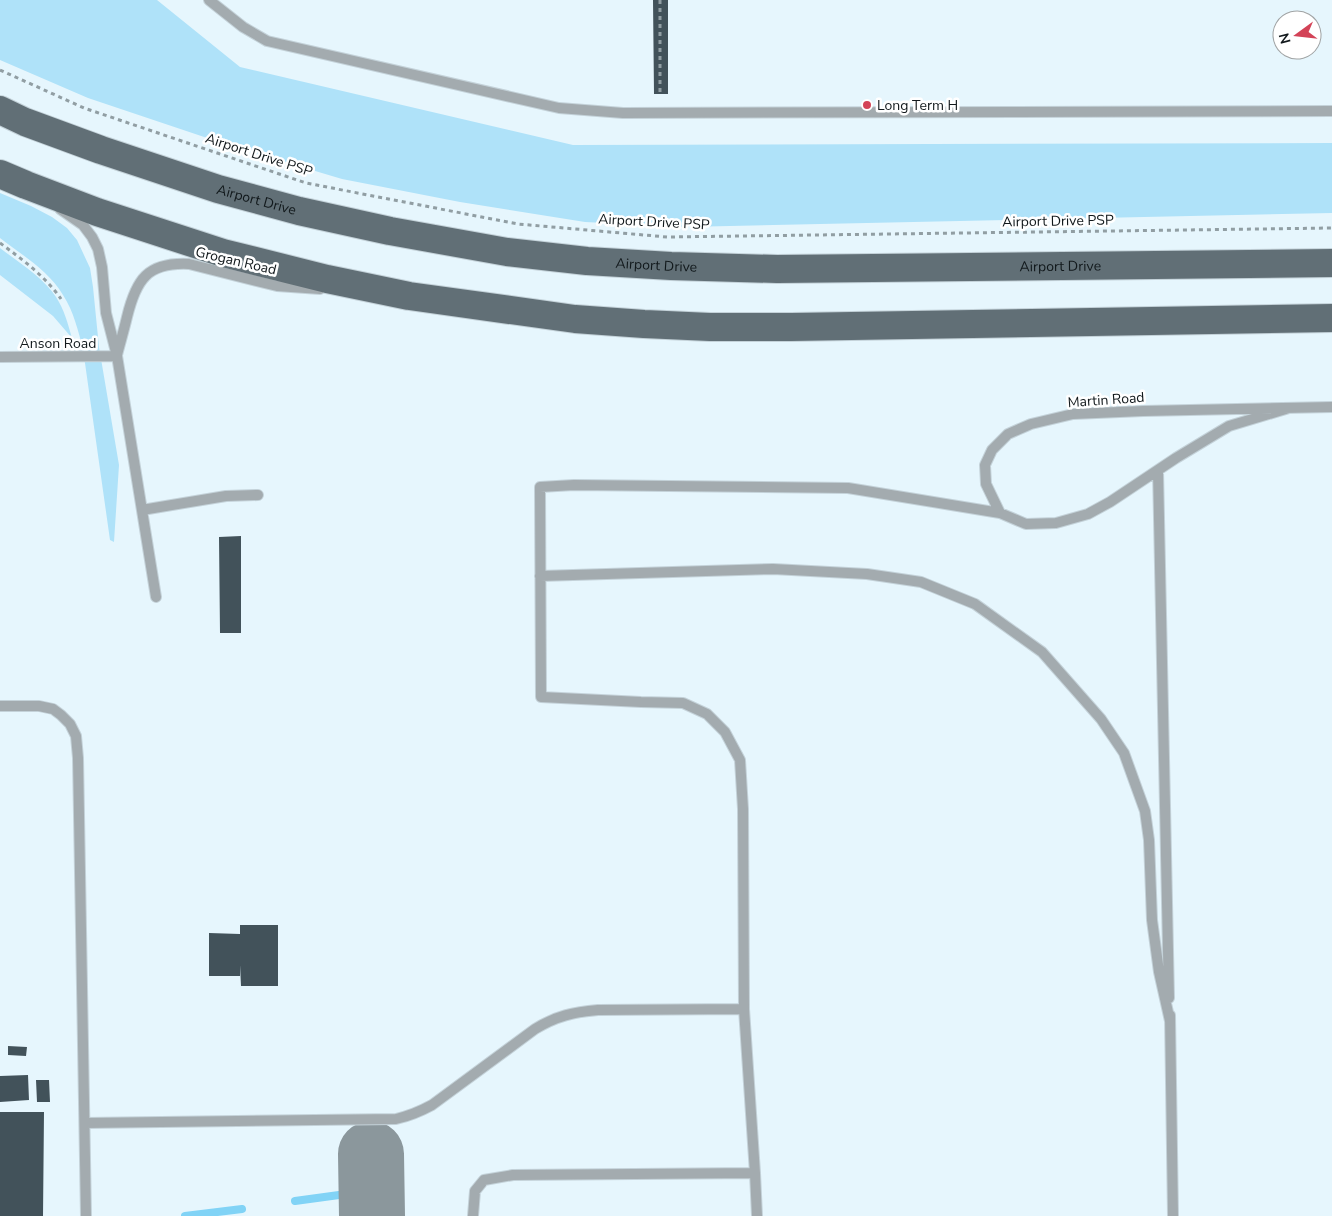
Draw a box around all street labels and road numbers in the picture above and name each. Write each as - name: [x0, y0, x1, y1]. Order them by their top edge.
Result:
- street label: Airport Drive PSP: [203, 129, 315, 181]
- street label: Airport Drive: [215, 180, 298, 219]
- street label: Airport Drive PSP: [598, 210, 710, 234]
- street label: Airport Drive PSP: [1002, 211, 1114, 231]
- street label: Grogan Road: [194, 242, 278, 280]
- street label: Airport Drive: [615, 253, 697, 276]
- street label: Airport Drive: [1019, 256, 1101, 276]
- street label: Anson Road: [20, 334, 96, 353]
- street label: Martin Road: [1067, 388, 1145, 412]

